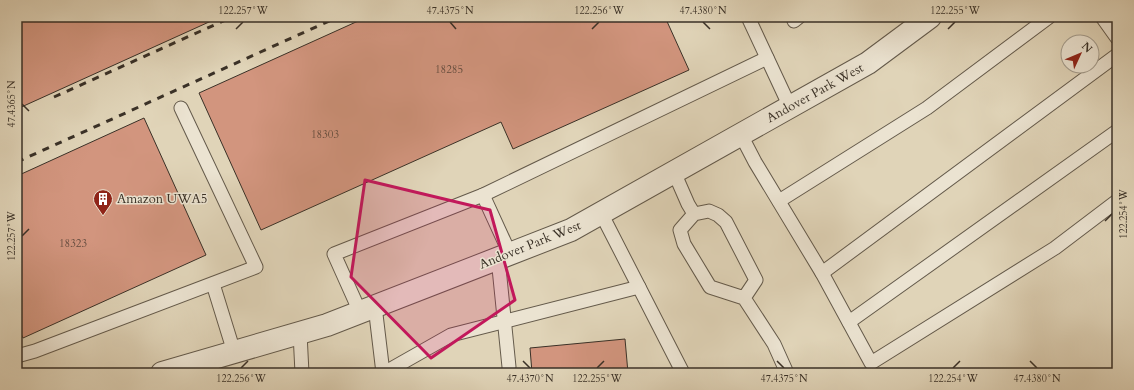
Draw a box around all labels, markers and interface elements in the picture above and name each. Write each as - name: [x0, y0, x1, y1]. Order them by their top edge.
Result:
- text: 122.257°W: [218, 4, 269, 18]
- text: 47.4375°N: [427, 4, 474, 18]
- text: 122.256°W: [574, 4, 625, 18]
- text: 47.4380°N: [680, 4, 727, 18]
- text: 122.255°W: [930, 4, 981, 18]
- north arrow: [1060, 34, 1100, 74]
- text: N: [1078, 39, 1096, 56]
- street label: Andover Park West: [763, 59, 867, 127]
- house number: 18285: [435, 62, 463, 77]
- text: 47.4365°N: [5, 80, 19, 127]
- house number: 18303: [311, 127, 339, 142]
- building icon: Amazon UWA5: [92, 188, 114, 216]
- text: 122.254°W: [1117, 188, 1131, 239]
- place label: Amazon UWA5: [117, 190, 207, 208]
- text: 122.257°W: [5, 210, 19, 261]
- street label: Andover Park West: [476, 216, 584, 274]
- house number: 18323: [59, 236, 87, 251]
- text: 122.256°W: [216, 372, 267, 386]
- text: 47.4370°N: [507, 372, 554, 386]
- text: 122.255°W: [572, 372, 623, 386]
- text: 47.4375°N: [761, 372, 808, 386]
- text: 122.254°W: [928, 372, 979, 386]
- text: 47.4380°N: [1014, 372, 1061, 386]

